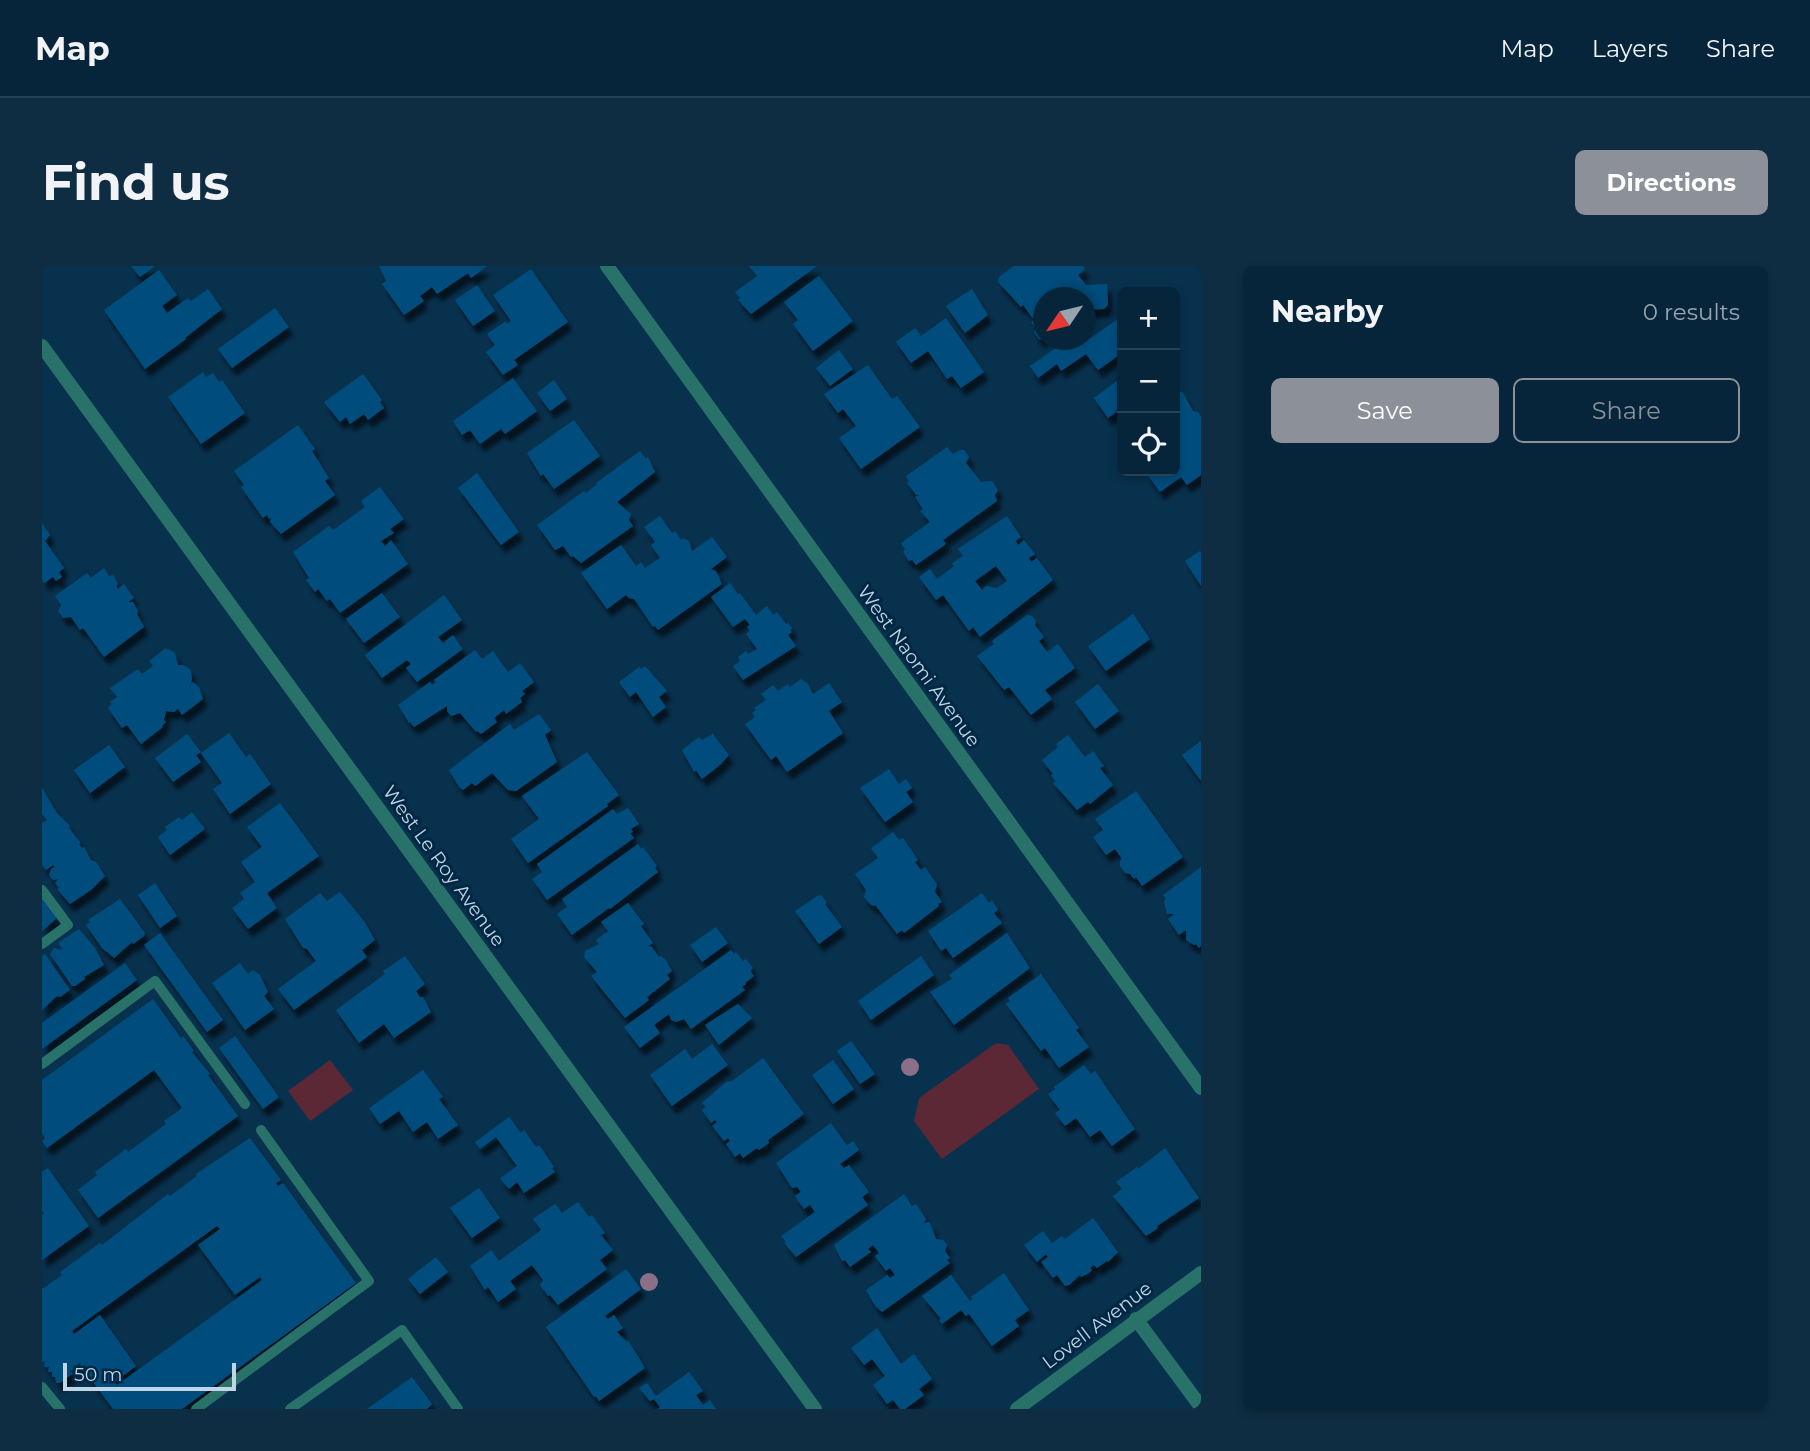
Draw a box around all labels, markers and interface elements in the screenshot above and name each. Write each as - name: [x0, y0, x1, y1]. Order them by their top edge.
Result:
- text: Map: [35, 28, 110, 68]
- text: Map: [1500, 34, 1554, 63]
- text: Layers: [1592, 34, 1668, 63]
- text: Share: [1706, 34, 1775, 63]
- button: Directions: [1575, 150, 1768, 215]
- text: Find us: [42, 153, 230, 212]
- north arrow: [1033, 287, 1096, 350]
- map controls: [1117, 287, 1180, 476]
- button: +: [1117, 287, 1180, 350]
- text: Nearby: [1271, 293, 1383, 330]
- text: 0 results: [1643, 298, 1740, 326]
- button: −: [1117, 350, 1180, 413]
- button: Save: [1271, 378, 1499, 443]
- button: Share: [1513, 378, 1740, 443]
- button: locate: [1117, 413, 1180, 476]
- street label: West Naomi Avenue: [853, 581, 985, 751]
- street label: West Le Roy Avenue: [378, 781, 510, 951]
- street label: Lovell Avenue: [1038, 1276, 1156, 1374]
- scale bar: [63, 1360, 236, 1392]
- text: 50 m: [74, 1363, 122, 1386]

